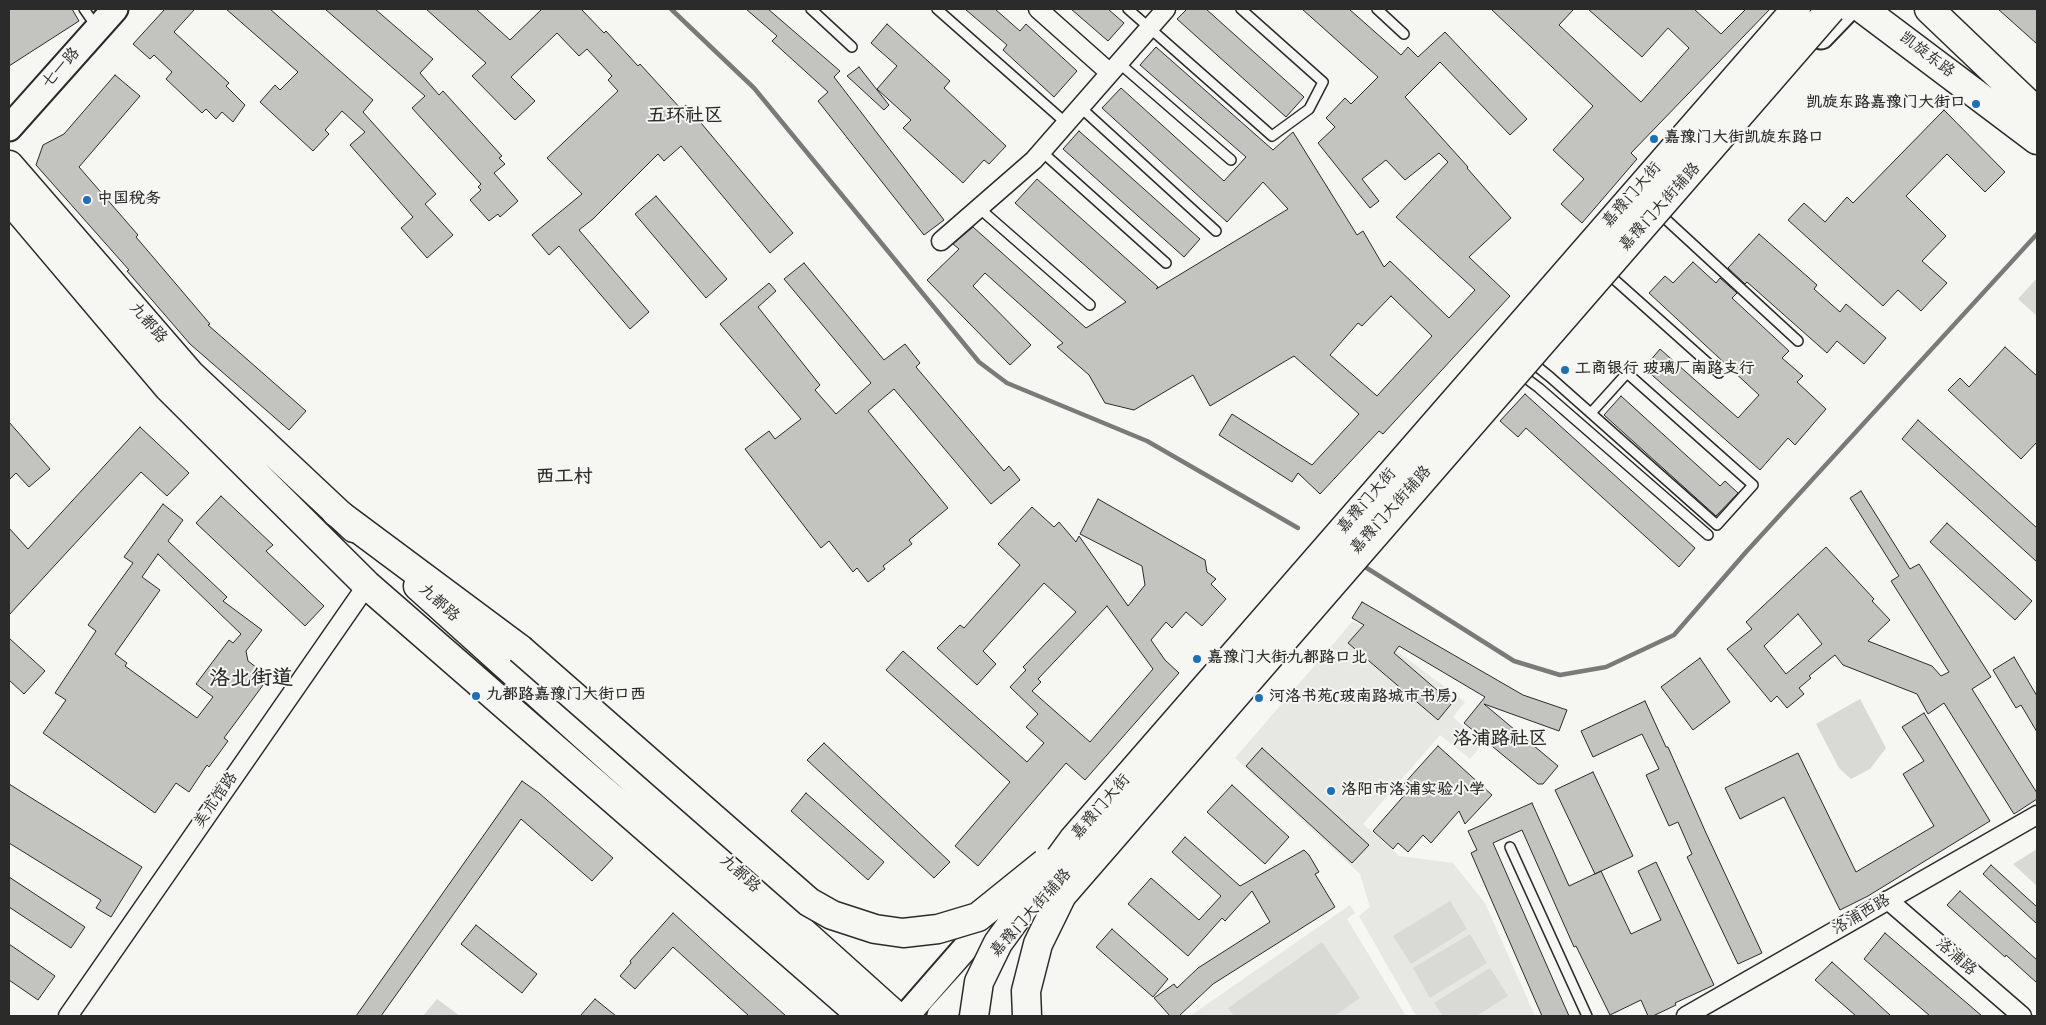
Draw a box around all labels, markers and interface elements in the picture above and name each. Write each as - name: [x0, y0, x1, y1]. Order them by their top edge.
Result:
- street label: 凯旋东路: [1895, 29, 1957, 83]
- street label: 七一路: [39, 45, 85, 93]
- place label: 凯旋东路嘉豫门大街口: [1806, 94, 1966, 114]
- marker: 凯旋东路嘉豫门大街口: [1970, 98, 1982, 110]
- district label: 五环社区: [647, 107, 723, 129]
- place label: 嘉豫门大街凯旋东路口: [1664, 129, 1824, 149]
- marker: 嘉豫门大街凯旋东路口: [1648, 133, 1660, 145]
- street label: 嘉豫门大街: [1600, 160, 1666, 232]
- street label: 嘉豫门大街辅路: [1616, 160, 1706, 256]
- place label: 中国税务: [97, 190, 161, 210]
- marker: 中国税务: [81, 194, 93, 206]
- street label: 九都路: [124, 300, 170, 348]
- place label: 工商银行 玻璃厂南路支行: [1575, 360, 1755, 380]
- marker: 工商银行 玻璃厂南路支行: [1559, 364, 1571, 376]
- street label: 嘉豫门大街辅路: [1347, 463, 1437, 559]
- street label: 嘉豫门大街: [1335, 466, 1401, 538]
- district label: 西工村: [536, 468, 592, 490]
- street label: 九都路: [414, 581, 462, 627]
- place label: 嘉豫门大街九都路口北: [1207, 649, 1367, 669]
- marker: 嘉豫门大街九都路口北: [1191, 653, 1203, 665]
- district label: 洛北街道: [209, 668, 293, 694]
- place label: 九都路嘉豫门大街口西: [486, 686, 646, 706]
- place label: 河洛书苑(玻南路城市书房): [1269, 688, 1456, 708]
- marker: 九都路嘉豫门大街口西: [470, 690, 482, 702]
- marker: 河洛书苑(玻南路城市书房): [1253, 692, 1265, 704]
- district label: 洛浦路社区: [1453, 730, 1547, 752]
- street label: 美术馆路: [191, 769, 243, 833]
- street label: 嘉豫门大街: [1069, 772, 1135, 844]
- place label: 洛阳市洛浦实验小学: [1341, 781, 1485, 801]
- marker: 洛阳市洛浦实验小学: [1325, 785, 1337, 797]
- street label: 九都路: [715, 852, 763, 898]
- street label: 嘉豫门大街辅路: [987, 866, 1077, 962]
- street label: 洛浦西路: [1829, 892, 1895, 940]
- street label: 洛浦路: [1931, 935, 1979, 981]

